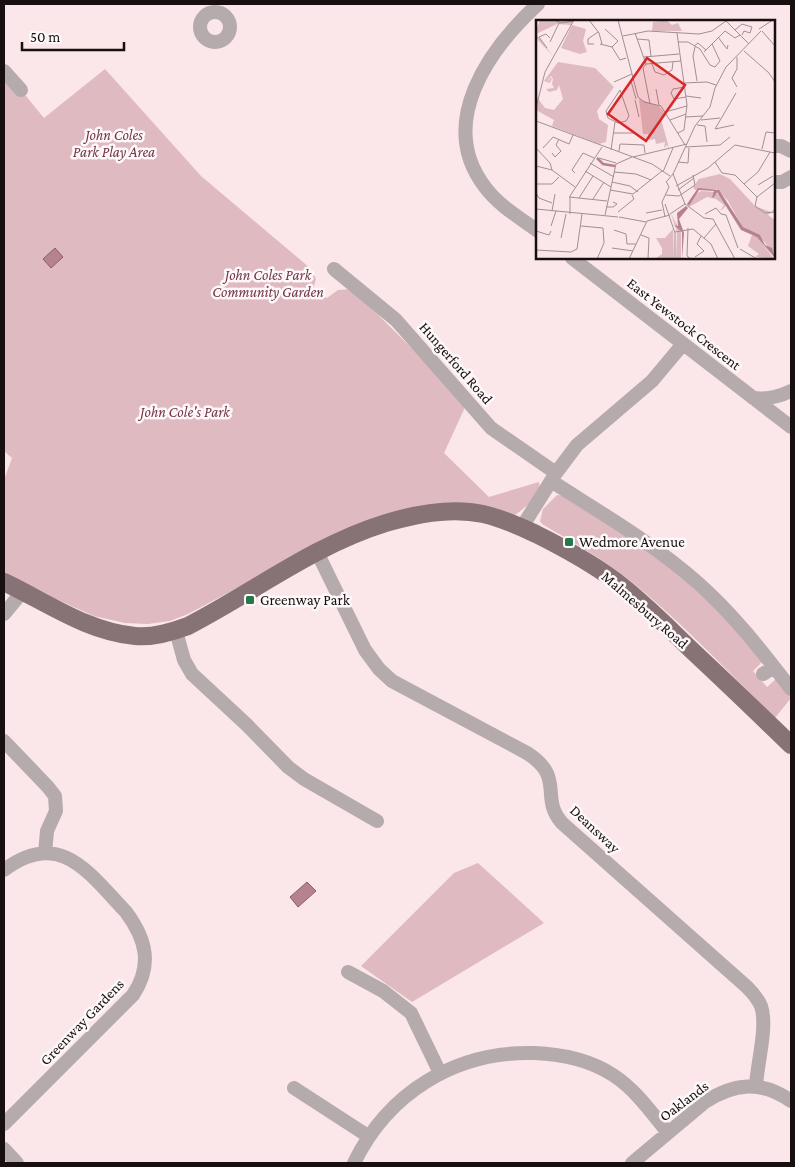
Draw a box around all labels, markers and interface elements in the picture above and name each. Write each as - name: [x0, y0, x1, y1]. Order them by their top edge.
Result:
- scale bar: [22, 20, 125, 52]
- inset map: [536, 20, 775, 259]
- text: 50 m: [30, 29, 60, 45]
- park label: John Coles Park Play Area: [73, 127, 155, 161]
- park label: John Coles Park Community Garden: [212, 267, 324, 301]
- street label: East Yewstock Crescent: [624, 275, 745, 374]
- street label: Hungerford Road: [415, 319, 496, 408]
- park label: John Cole's Park: [137, 404, 231, 421]
- place label: Wedmore Avenue: [579, 534, 685, 550]
- marker: Wedmore Avenue: [563, 536, 575, 548]
- street label: Malmesbury Road: [598, 568, 691, 653]
- place label: Greenway Park: [260, 592, 351, 609]
- marker: Greenway Park: [244, 594, 256, 606]
- street label: Deansway: [566, 802, 623, 857]
- street label: Greenway Gardens: [37, 976, 128, 1069]
- street label: Oaklands: [656, 1077, 712, 1125]

